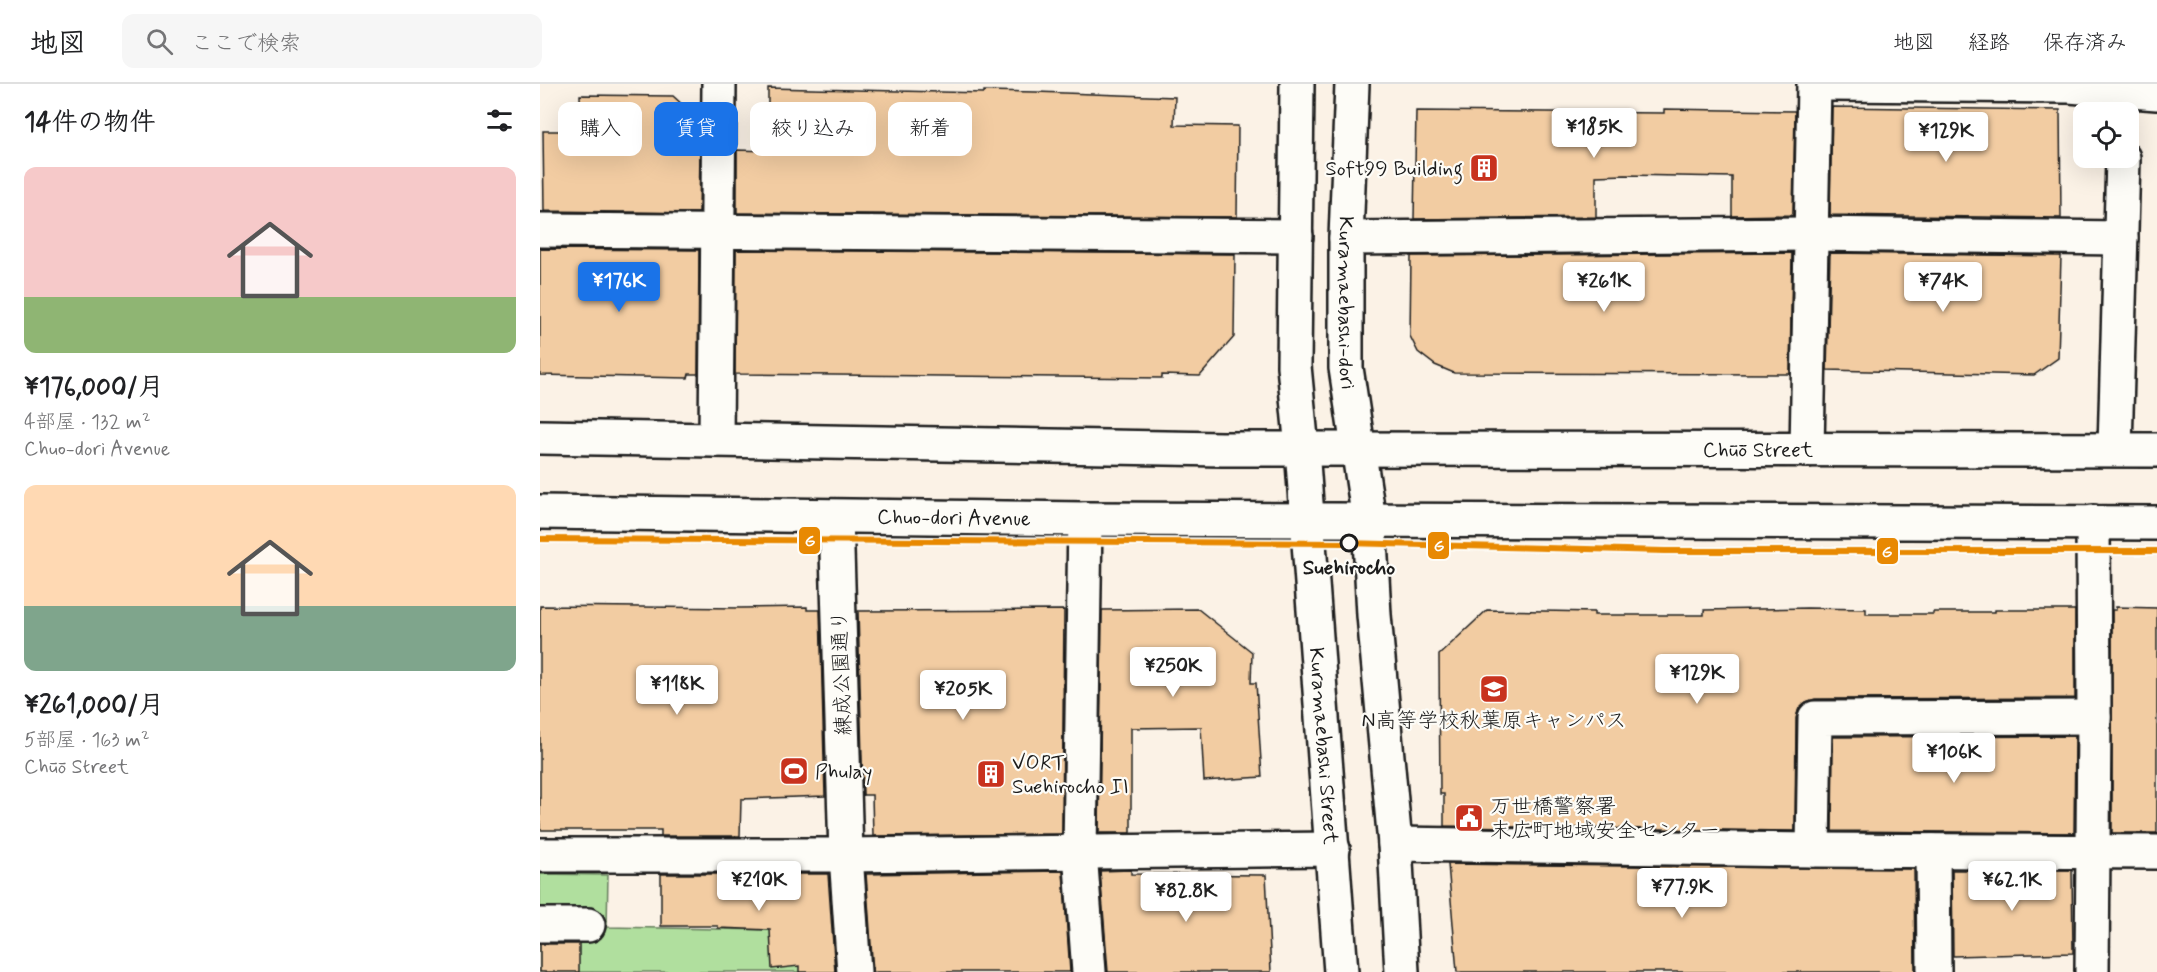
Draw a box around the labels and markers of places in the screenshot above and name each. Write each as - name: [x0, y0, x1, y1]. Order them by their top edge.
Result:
- pin: ¥185K: [1552, 108, 1636, 159]
- pin: ¥129K: [1904, 112, 1988, 163]
- building icon: Soft99 Building: [1468, 152, 1500, 184]
- place label: Soft99 Building: [1325, 155, 1463, 185]
- pin: ¥176K: [577, 262, 661, 313]
- pin: ¥261K: [1562, 262, 1646, 313]
- pin: ¥74K: [1907, 262, 1979, 313]
- marker: Suehirocho: [1340, 534, 1358, 552]
- place label: Suehirocho: [1303, 554, 1395, 582]
- pin: ¥250K: [1131, 647, 1215, 698]
- pin: ¥129K: [1655, 654, 1739, 705]
- pin: ¥118K: [635, 665, 719, 716]
- pin: ¥205K: [921, 670, 1005, 721]
- school or university icon: N高等学校秋葉原キャンパス: [1478, 673, 1510, 705]
- place label: N高等学校秋葉原キャンパス: [1361, 707, 1627, 735]
- pin: ¥106K: [1912, 733, 1996, 784]
- place label: VORT Suehirocho II: [1012, 749, 1129, 801]
- sports icon: Phulay: [778, 755, 810, 787]
- place label: Phulay: [815, 758, 872, 786]
- building icon: VORT Suehirocho II: [975, 758, 1007, 790]
- place label: 万世橋警察署 末広町地域安全センター: [1490, 793, 1720, 845]
- public building icon: 万世橋警察署 末広町地域安全センター: [1453, 802, 1485, 834]
- pin: ¥210K: [717, 861, 801, 912]
- pin: ¥62.1K: [1963, 861, 2061, 912]
- pin: ¥77.9K: [1633, 868, 1731, 919]
- pin: ¥82.8K: [1137, 872, 1235, 923]

